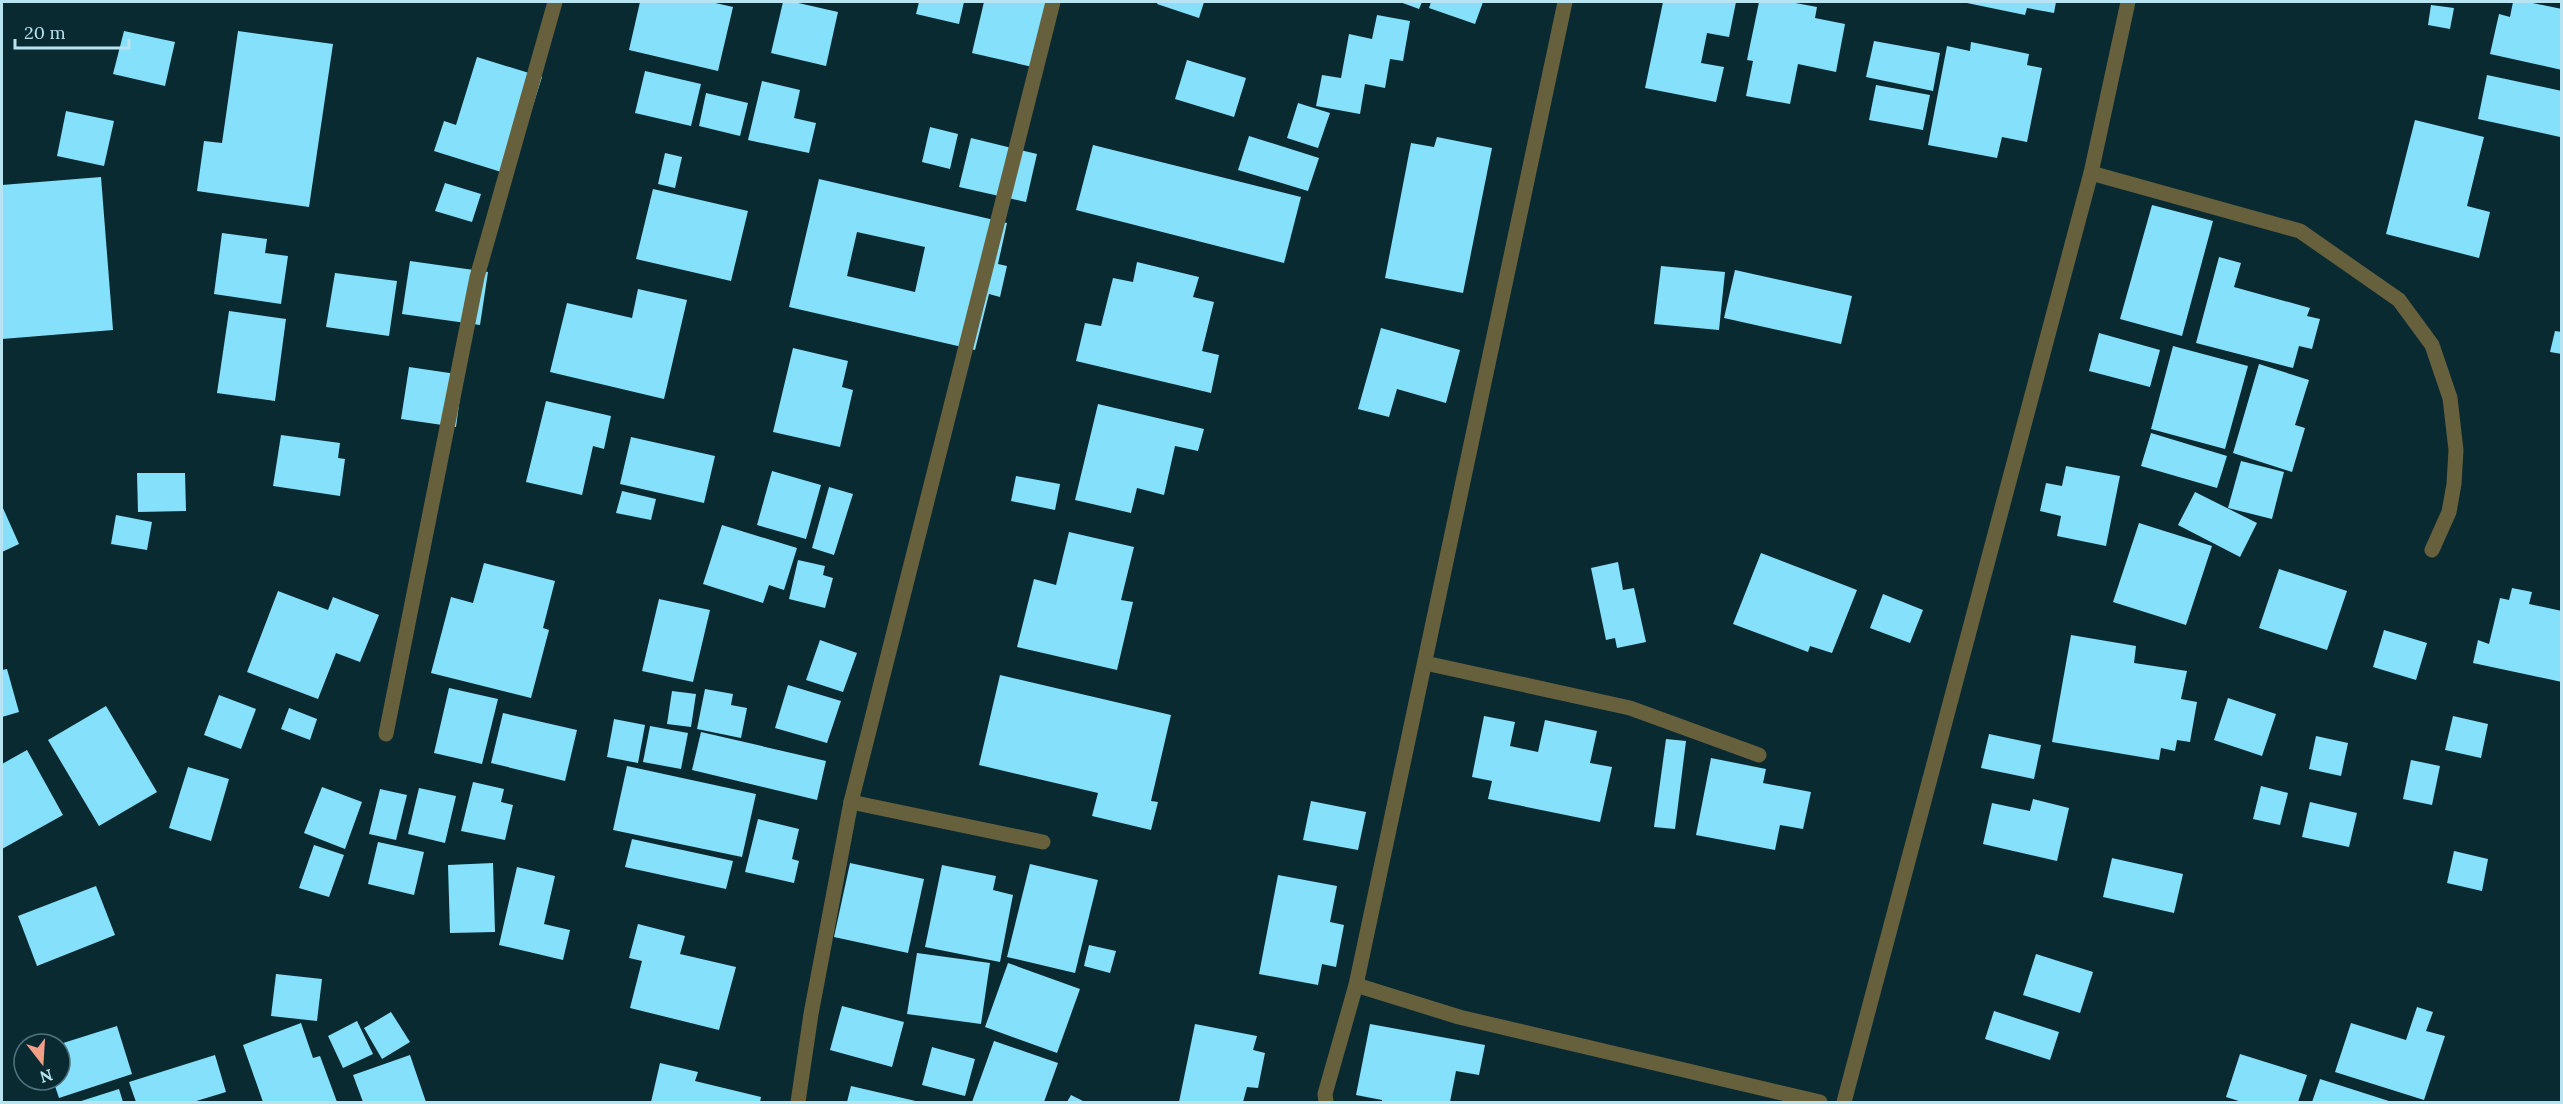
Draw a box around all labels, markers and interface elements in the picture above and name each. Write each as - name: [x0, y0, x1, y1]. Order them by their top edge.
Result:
- scale bar: [15, 12, 129, 50]
- text: 20 m: [24, 21, 66, 44]
- north arrow: [12, 1032, 72, 1092]
- text: N: [38, 1065, 55, 1088]

